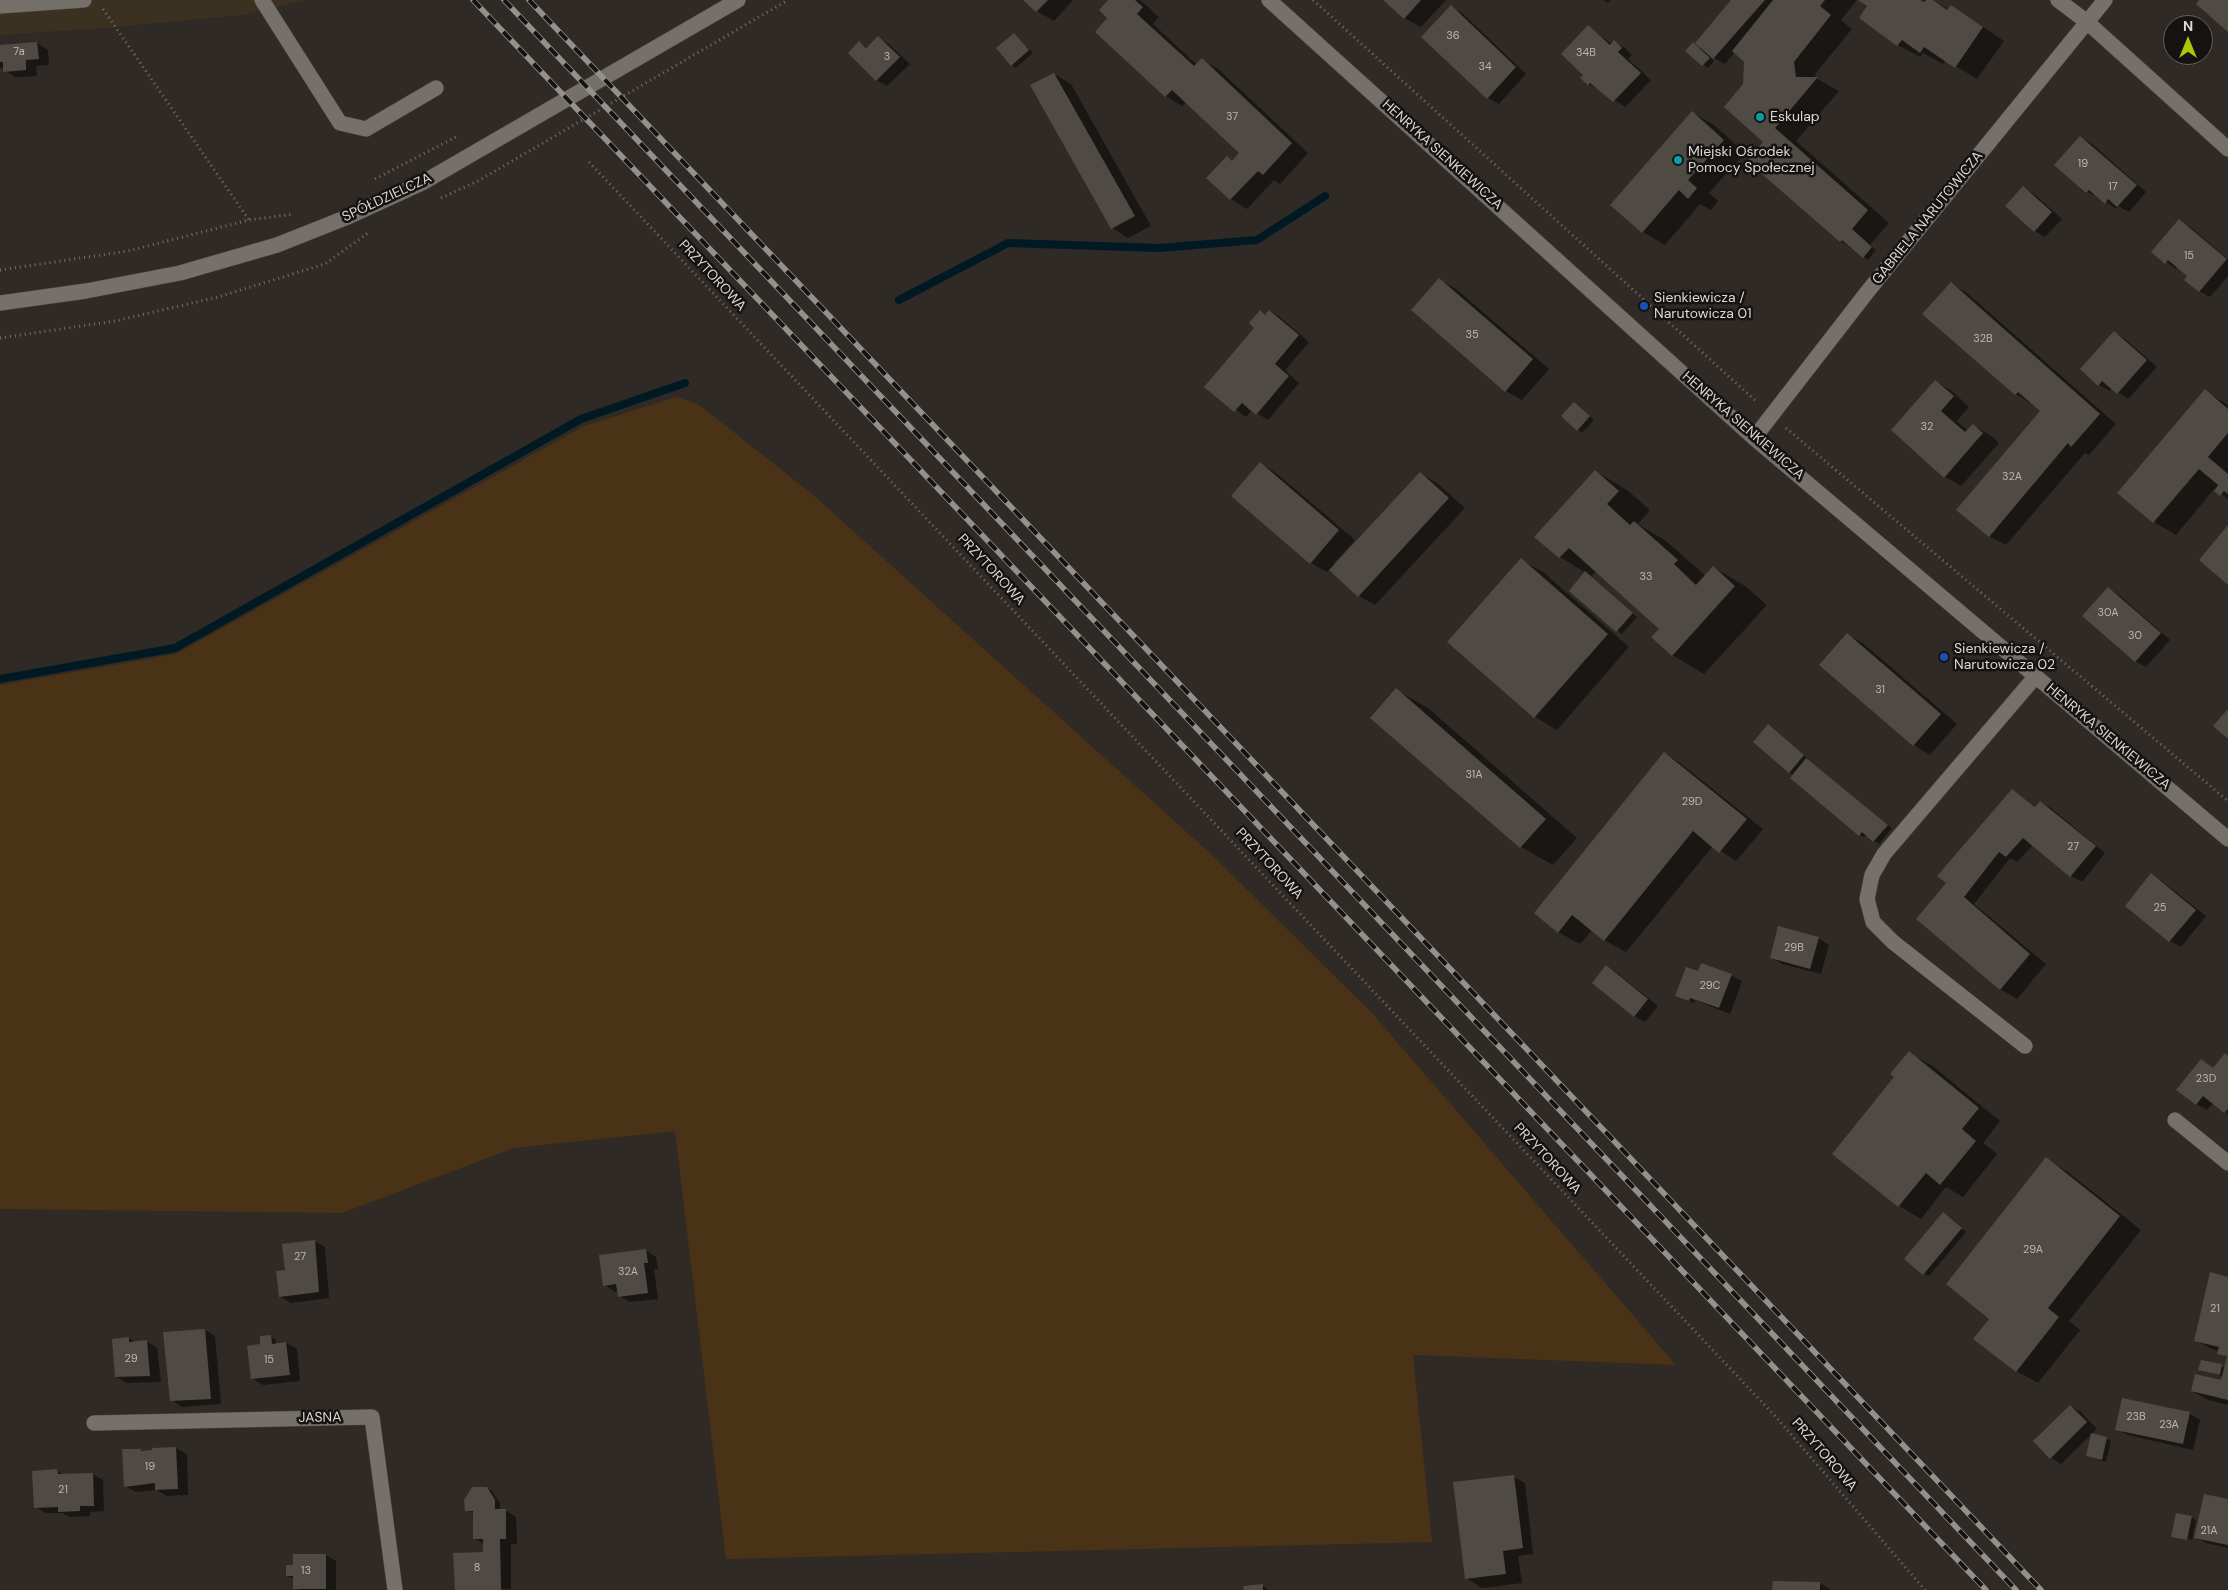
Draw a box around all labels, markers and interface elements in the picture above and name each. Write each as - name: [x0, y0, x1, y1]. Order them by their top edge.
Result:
- north arrow: [2163, 15, 2213, 65]
- text: N: [2183, 17, 2193, 35]
- house number: 36: [1446, 29, 1460, 43]
- house number: 7a: [13, 45, 25, 59]
- house number: 34B: [1576, 46, 1596, 60]
- house number: 3: [884, 50, 890, 64]
- house number: 34: [1478, 60, 1492, 74]
- street label: HENRYKA SIENKIEWICZA: [1378, 96, 1506, 214]
- place label: Eskulap: [1770, 109, 1820, 125]
- house number: 37: [1226, 110, 1238, 124]
- marker: Eskulap: [1754, 111, 1766, 123]
- place label: Miejski Ośrodek Pomocy Społecznej: [1688, 144, 1815, 176]
- street label: GABRIELA NARUTOWICZA: [1869, 148, 1987, 288]
- marker: Miejski Ośrodek Pomocy Społecznej: [1672, 154, 1684, 166]
- house number: 19: [2078, 157, 2088, 171]
- street label: SPÓŁDZIELCZA: [340, 170, 434, 226]
- house number: 17: [2108, 180, 2118, 194]
- street label: PRZYTOROWA: [675, 237, 749, 315]
- house number: 15: [2184, 249, 2194, 263]
- place label: Sienkiewicza / Narutowicza 01: [1654, 290, 1752, 322]
- marker: Sienkiewicza / Narutowicza 01: [1638, 300, 1650, 312]
- house number: 35: [1465, 328, 1479, 342]
- house number: 32B: [1973, 332, 1993, 346]
- street label: HENRYKA SIENKIEWICZA: [1678, 368, 1808, 484]
- house number: 32: [1921, 420, 1933, 434]
- house number: 32A: [2002, 470, 2022, 484]
- street label: PRZYTOROWA: [954, 531, 1028, 609]
- house number: 33: [1639, 570, 1653, 584]
- house number: 30A: [2098, 606, 2118, 620]
- house number: 30: [2128, 629, 2142, 643]
- place label: Sienkiewicza / Narutowicza 02: [1954, 641, 2055, 674]
- marker: Sienkiewicza / Narutowicza 02: [1938, 651, 1950, 663]
- street label: HENRYKA SIENKIEWICZA: [2043, 680, 2173, 794]
- house number: 31: [1875, 683, 1885, 697]
- house number: 31A: [1465, 768, 1483, 782]
- house number: 29D: [1682, 795, 1702, 809]
- street label: PRZYTOROWA: [1232, 825, 1306, 903]
- house number: 27: [2067, 840, 2079, 854]
- house number: 25: [2153, 901, 2167, 915]
- house number: 29B: [1784, 941, 1804, 955]
- house number: 29C: [1699, 979, 1721, 993]
- house number: 23D: [2196, 1072, 2216, 1086]
- street label: PRZYTOROWA: [1510, 1120, 1584, 1198]
- house number: 29A: [2023, 1243, 2043, 1257]
- house number: 27: [294, 1250, 306, 1264]
- house number: 32A: [618, 1265, 638, 1279]
- house number: 21: [2210, 1302, 2220, 1316]
- house number: 29: [124, 1352, 138, 1366]
- house number: 15: [264, 1353, 274, 1367]
- street label: JASNA: [298, 1409, 342, 1427]
- house number: 23B: [2126, 1410, 2146, 1424]
- street label: PRZYTOROWA: [1788, 1415, 1860, 1495]
- house number: 23A: [2159, 1418, 2179, 1432]
- house number: 19: [145, 1460, 155, 1474]
- house number: 21: [58, 1483, 68, 1497]
- house number: 21A: [2200, 1524, 2218, 1538]
- house number: 8: [474, 1561, 480, 1575]
- house number: 13: [301, 1564, 311, 1578]

